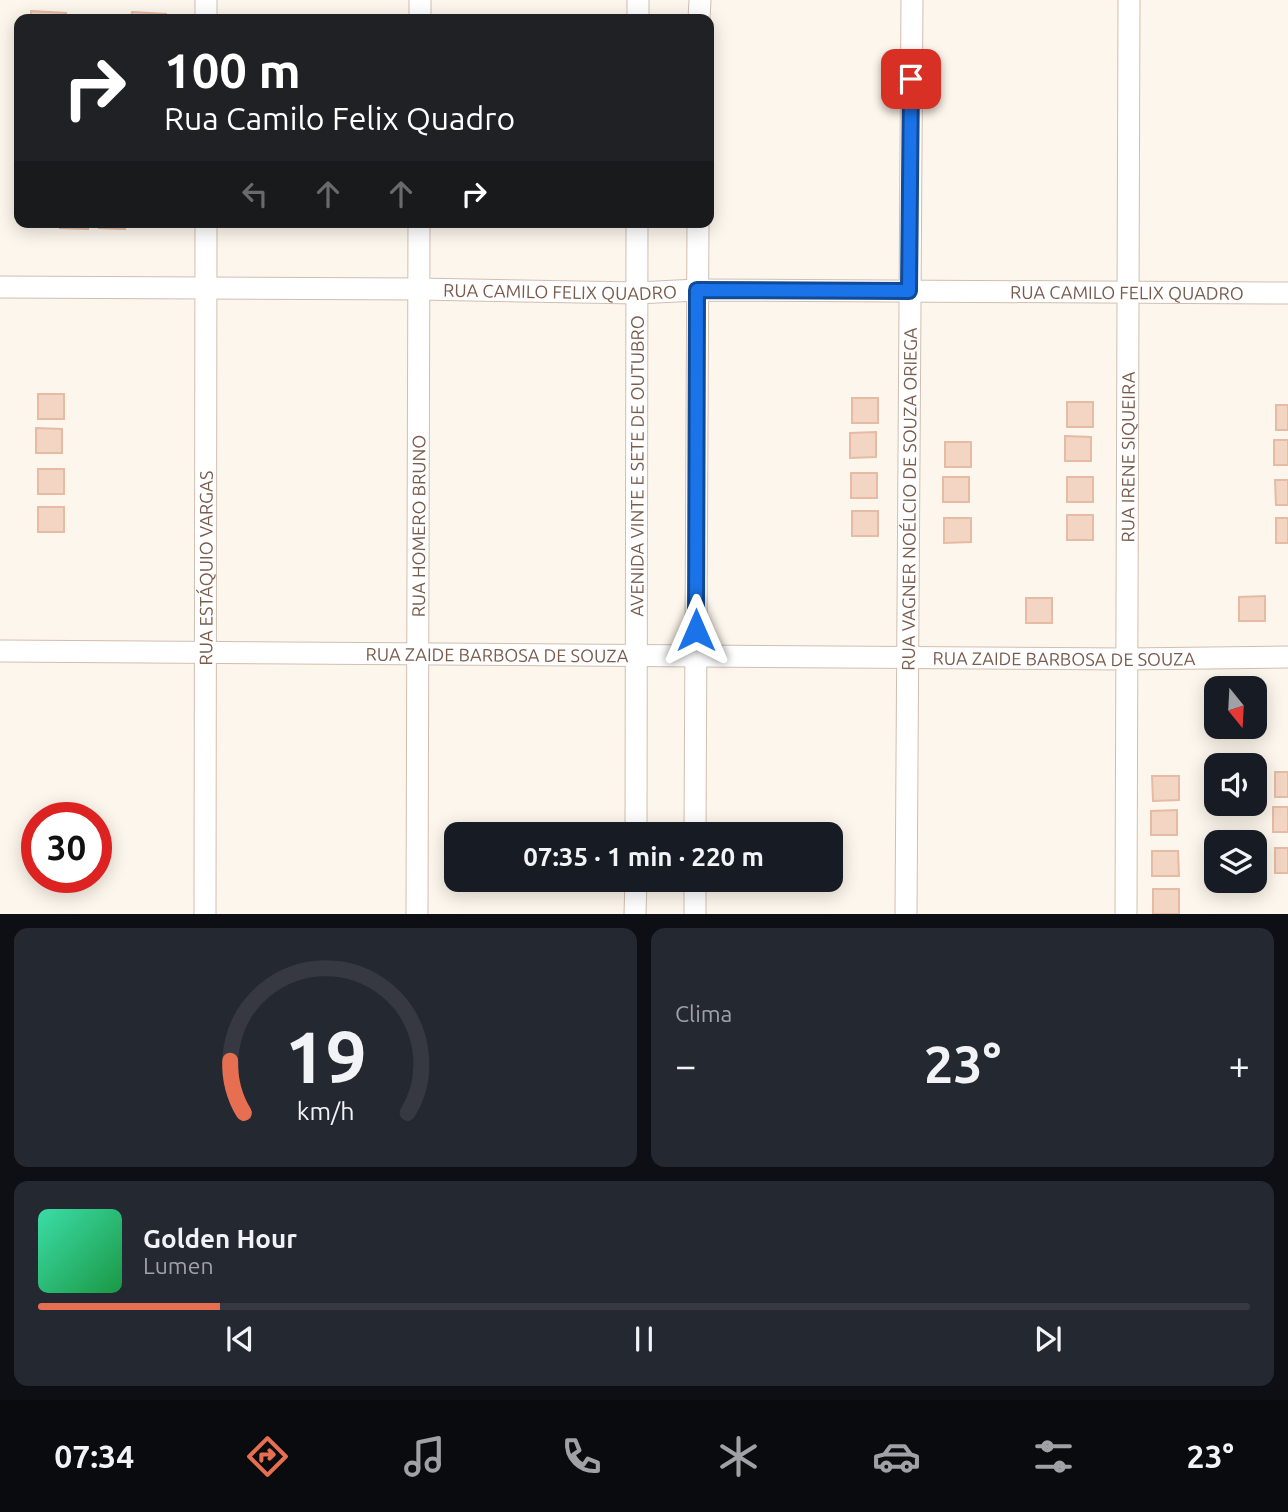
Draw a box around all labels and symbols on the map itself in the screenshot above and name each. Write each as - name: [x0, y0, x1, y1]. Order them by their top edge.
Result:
- pin: [881, 49, 941, 109]
- street label: RUA CAMILO FELIX QUADRO: [443, 279, 677, 304]
- street label: RUA CAMILO FELIX QUADRO: [1010, 282, 1244, 303]
- street label: AVENIDA VINTE E SETE DE OUTUBRO: [626, 315, 647, 617]
- street label: RUA VAGNER NOÉLCIO DE SOUZA ORIEGA: [898, 327, 920, 671]
- street label: RUA IRENE SIQUEIRA: [1117, 371, 1139, 542]
- street label: RUA HOMERO BRUNO: [408, 435, 428, 617]
- street label: RUA ESTÁQUIO VARGAS: [194, 470, 216, 666]
- position arrow: [659, 593, 733, 667]
- street label: RUA ZAIDE BARBOSA DE SOUZA: [365, 644, 629, 665]
- street label: RUA ZAIDE BARBOSA DE SOUZA: [932, 648, 1196, 669]
- north arrow: [1204, 676, 1267, 738]
- speed limit sign: 30: [21, 802, 112, 893]

